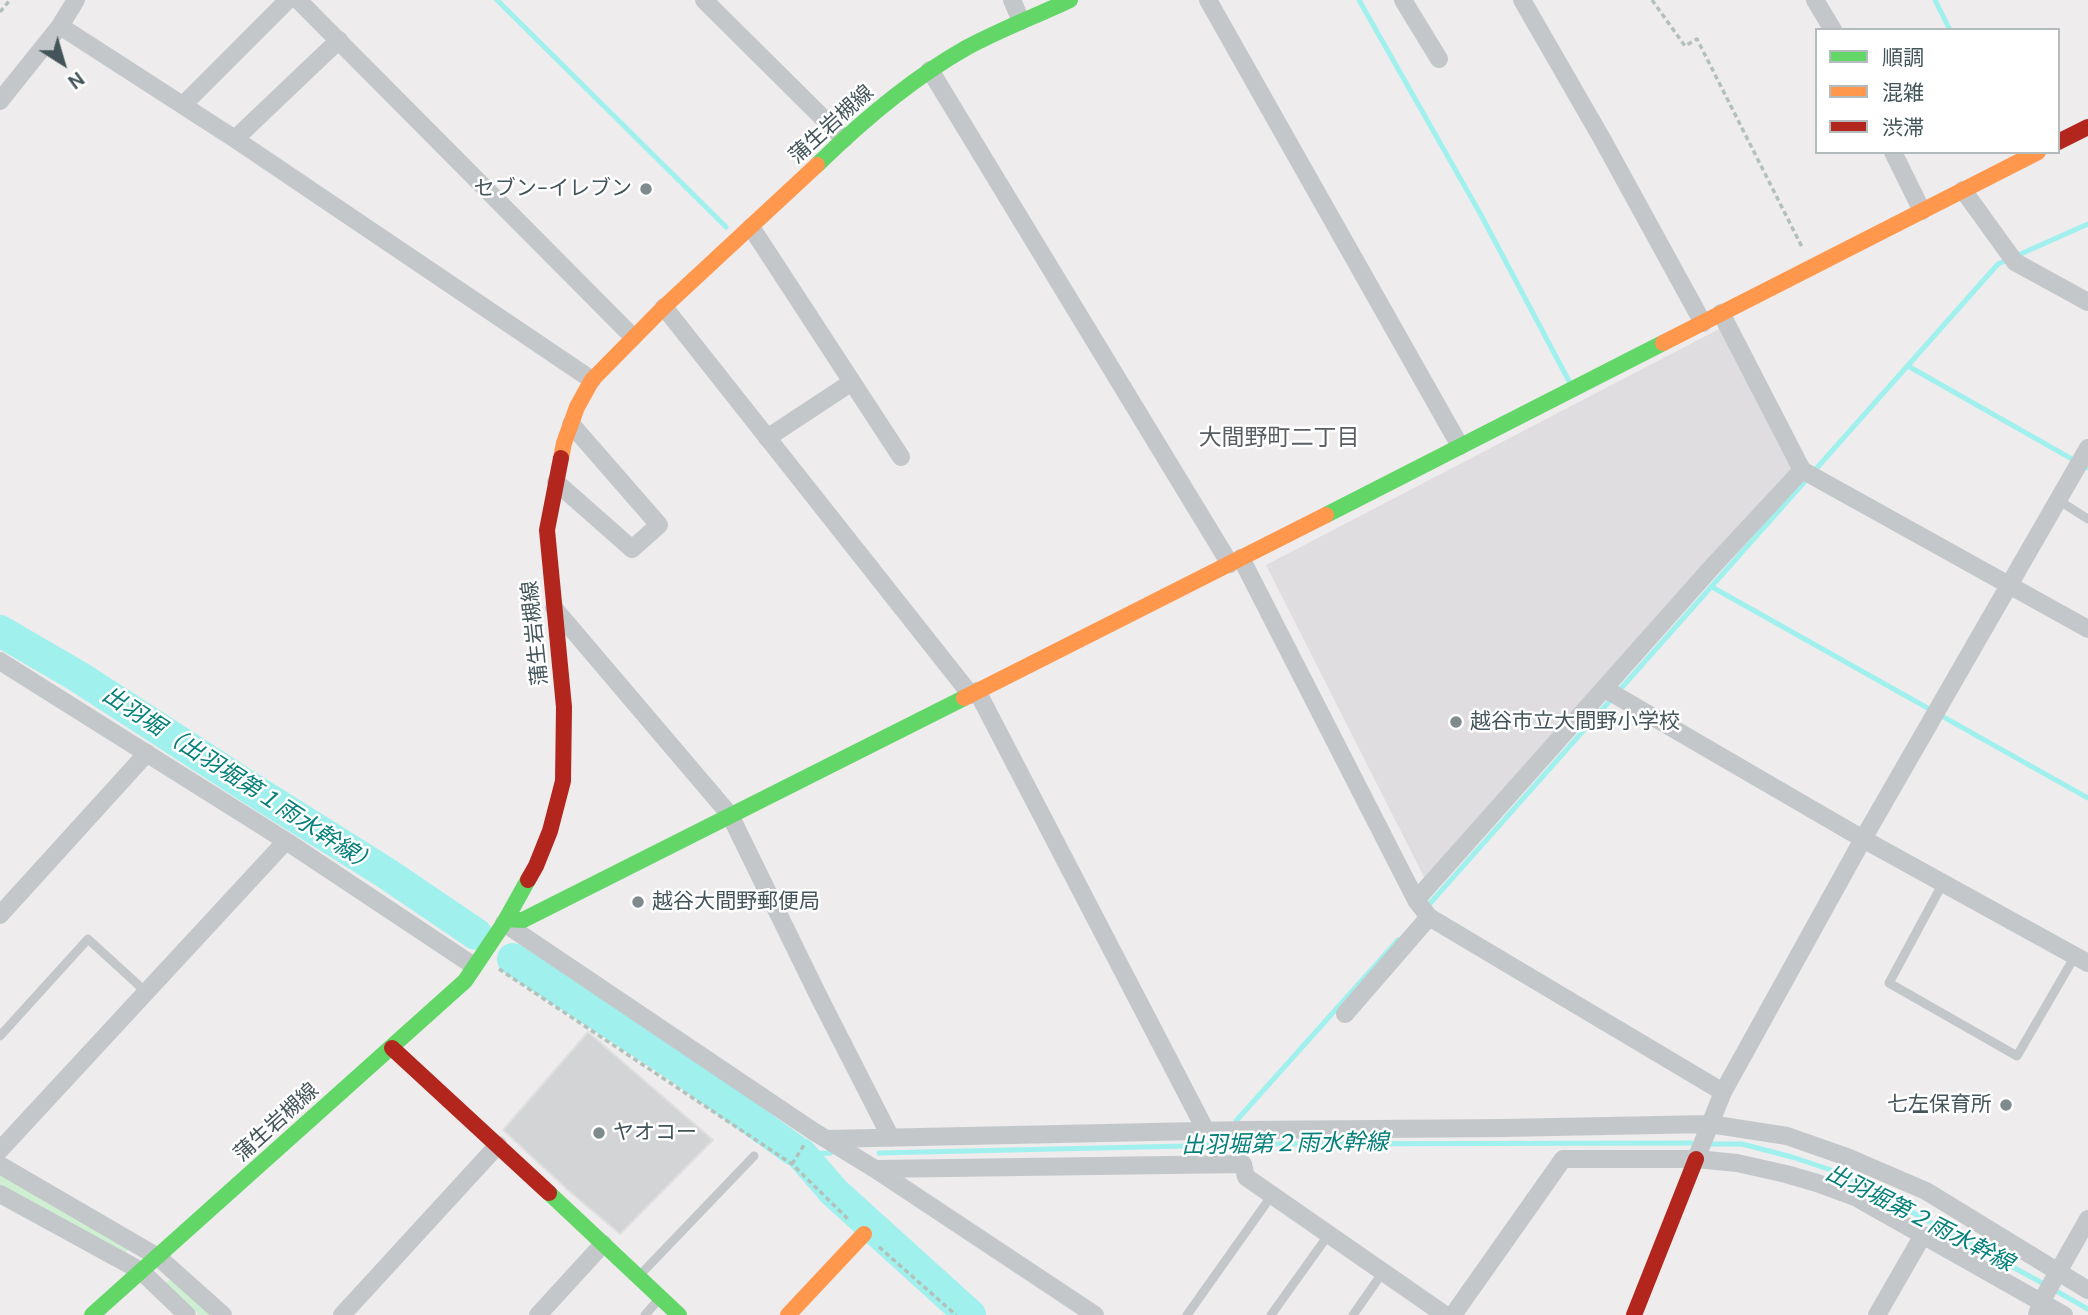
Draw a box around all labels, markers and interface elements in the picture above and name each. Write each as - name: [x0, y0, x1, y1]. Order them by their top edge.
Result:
- north arrow: [28, 28, 98, 98]
- legend: [1815, 28, 2060, 154]
- text: 順調: [1882, 44, 1924, 72]
- text: N: [63, 66, 89, 94]
- text: 混雑: [1882, 79, 1924, 107]
- street label: 蒲生岩槻線: [785, 81, 879, 169]
- text: 渋滞: [1882, 114, 1924, 142]
- place label: セブン-イレブン: [474, 176, 632, 202]
- marker: セブン-イレブン: [638, 181, 654, 197]
- district label: 大間野町二丁目: [1199, 425, 1359, 453]
- street label: 蒲生岩槻線: [518, 579, 554, 687]
- water label: 出羽堀（出羽堀第１雨水幹線）: [96, 682, 382, 880]
- place label: 越谷市立大間野小学校: [1470, 709, 1680, 735]
- marker: 越谷市立大間野小学校: [1448, 714, 1464, 730]
- place label: 越谷大間野郵便局: [652, 889, 820, 915]
- marker: 越谷大間野郵便局: [630, 894, 646, 910]
- street label: 蒲生岩槻線: [230, 1079, 324, 1167]
- place label: 七左保育所: [1887, 1092, 1992, 1118]
- marker: 七左保育所: [1998, 1097, 2014, 1113]
- place label: ヤオコー: [613, 1120, 697, 1146]
- marker: ヤオコー: [591, 1125, 607, 1141]
- water label: 出羽堀第２雨水幹線: [1181, 1129, 1389, 1161]
- water label: 出羽堀第２雨水幹線: [1821, 1160, 2017, 1278]

